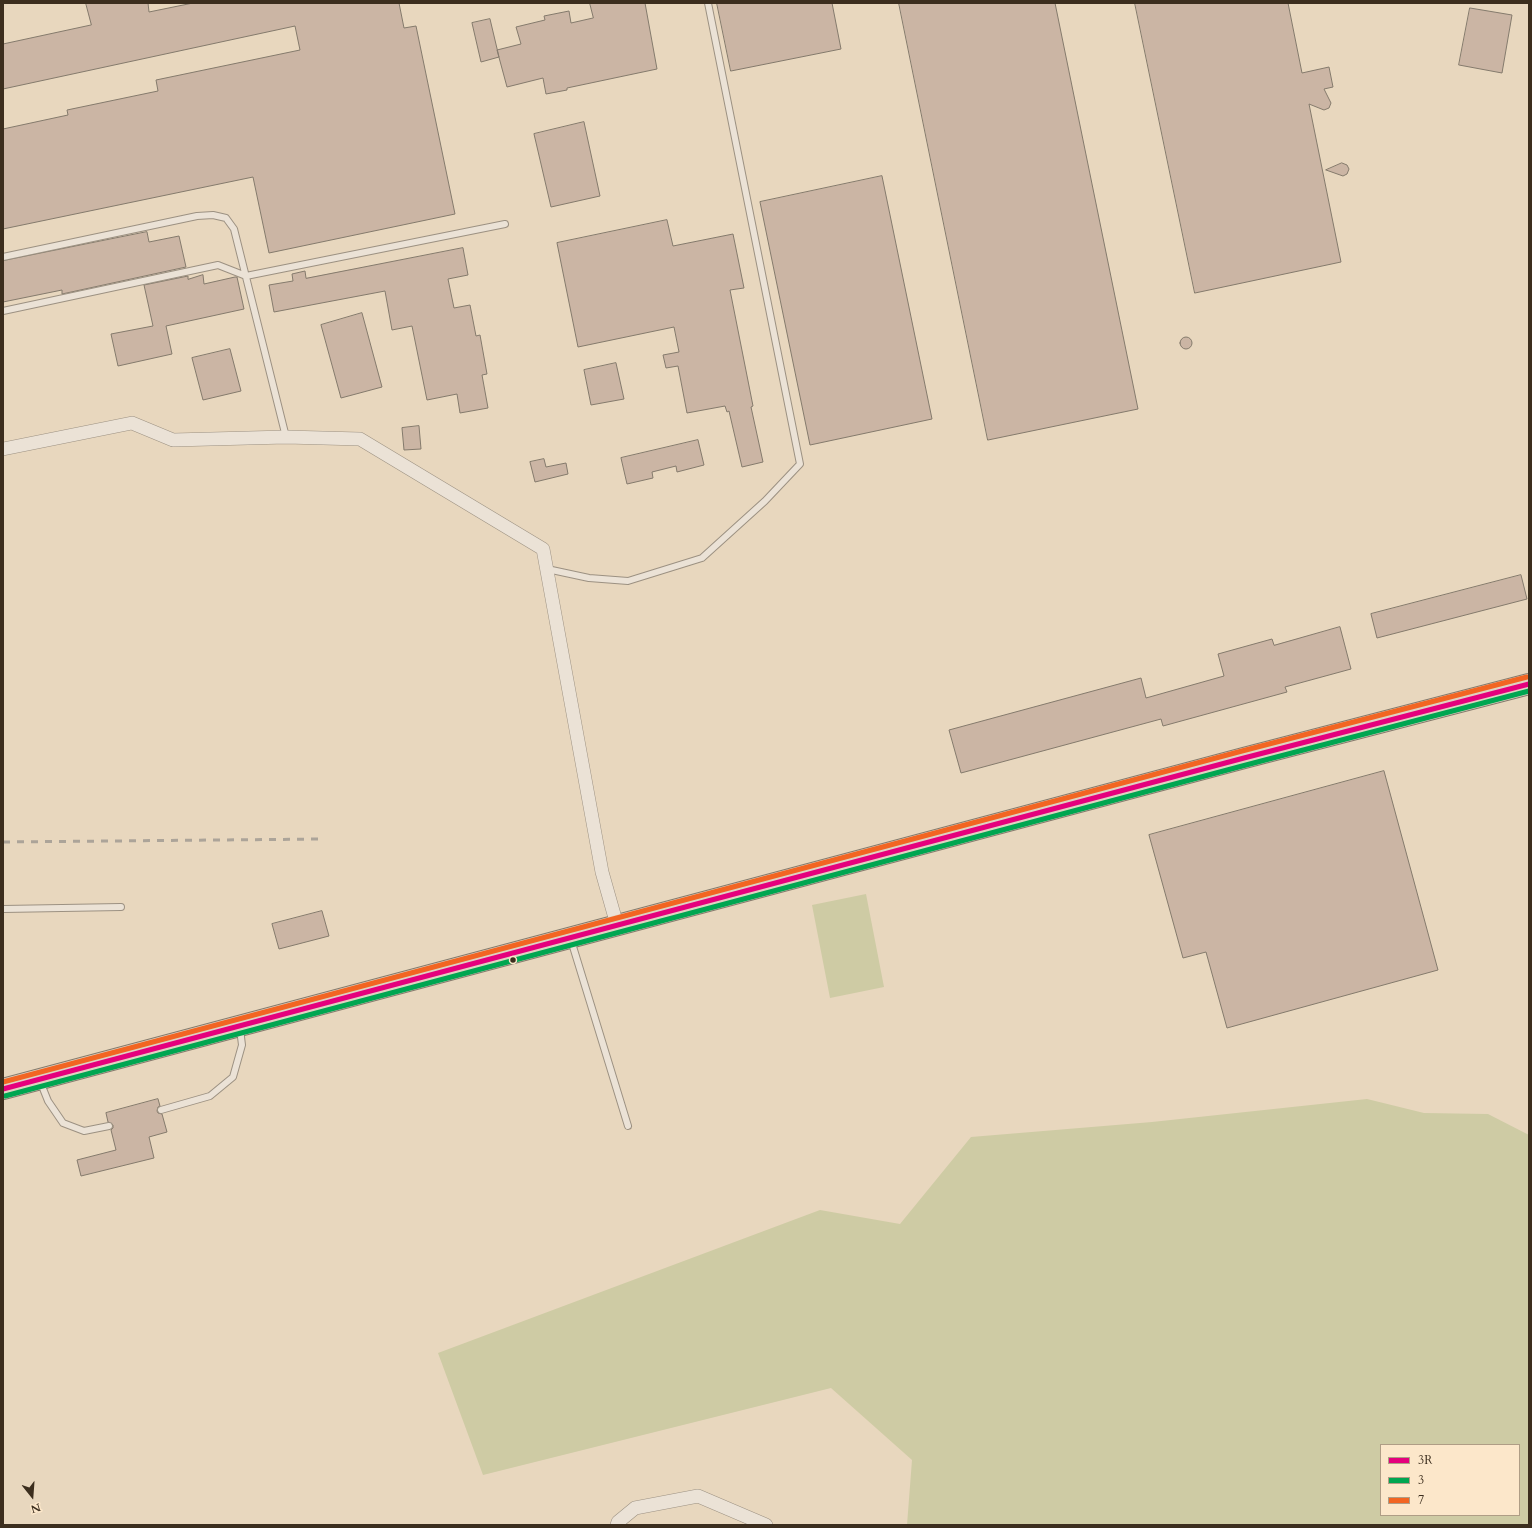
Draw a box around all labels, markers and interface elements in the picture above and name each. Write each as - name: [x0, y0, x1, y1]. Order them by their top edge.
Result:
- unlabelled marker: [508, 955, 518, 965]
- legend: [1380, 1444, 1520, 1516]
- text: 3R: [1418, 1452, 1432, 1468]
- text: 3: [1418, 1472, 1424, 1488]
- north arrow: [12, 1476, 52, 1516]
- text: 7: [1418, 1492, 1424, 1508]
- text: N: [29, 1499, 42, 1517]

